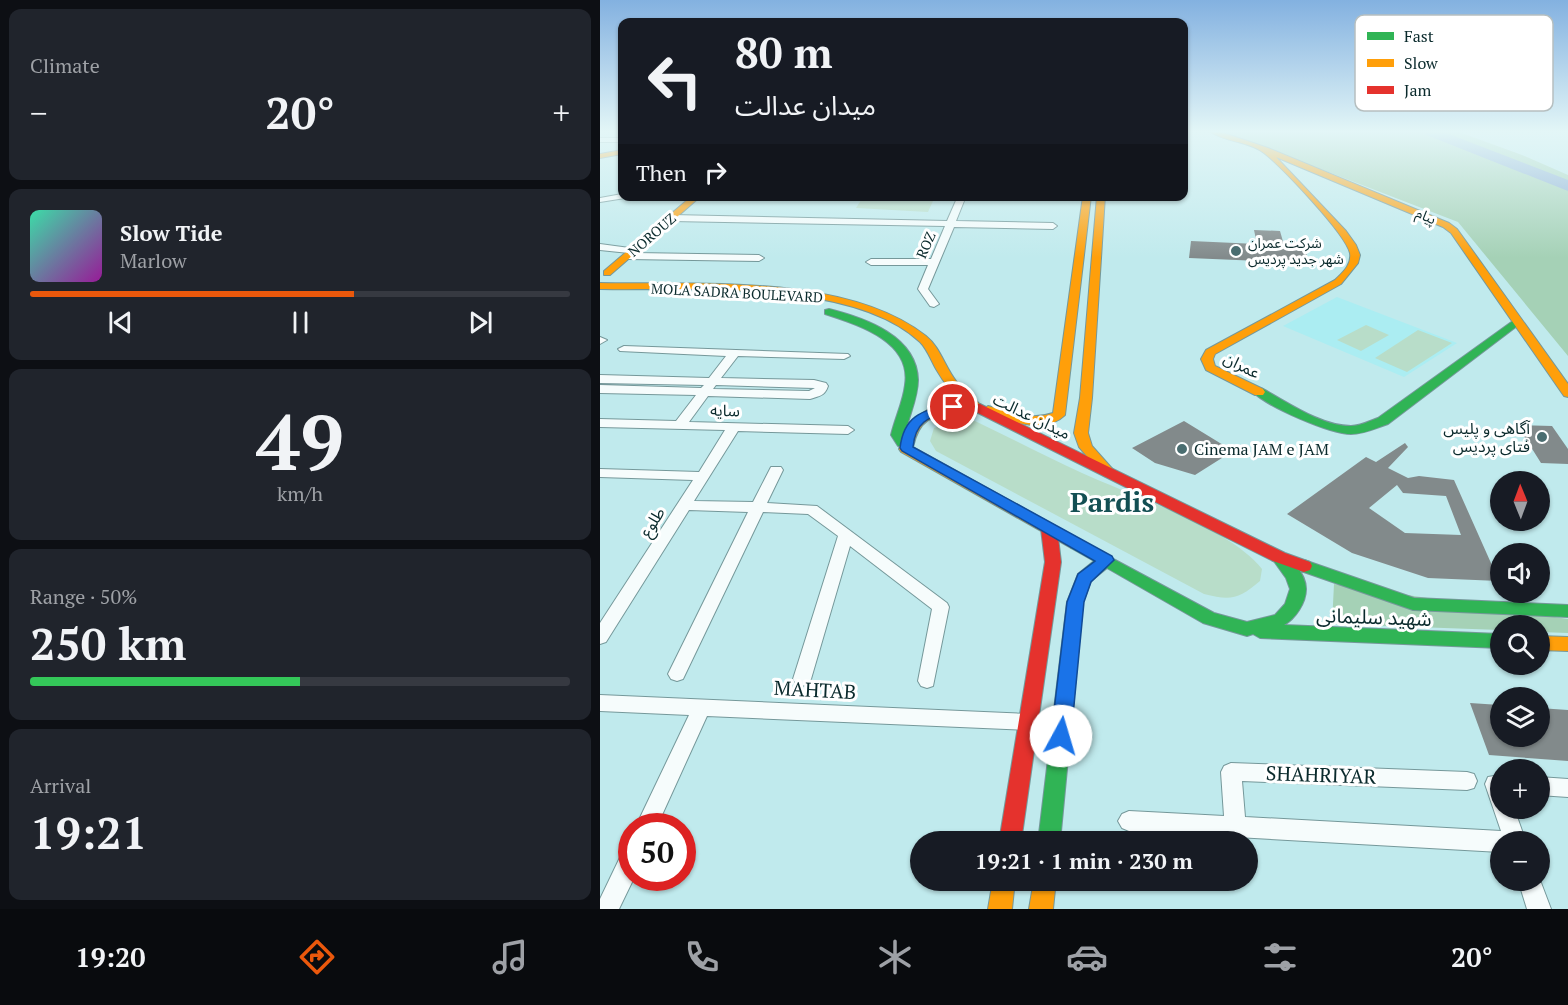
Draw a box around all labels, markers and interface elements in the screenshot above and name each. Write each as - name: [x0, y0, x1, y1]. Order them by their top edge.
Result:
- legend: [1355, 15, 1553, 111]
- text: 80 m: [735, 24, 833, 80]
- text: Fast: [1404, 25, 1434, 47]
- icon: left: [636, 42, 714, 120]
- text: Climate: [30, 52, 100, 79]
- text: Slow: [1404, 52, 1438, 74]
- text: Jam: [1404, 79, 1432, 101]
- text: 20°: [265, 82, 335, 142]
- text: میدان عدالت: [735, 87, 876, 123]
- text: −: [30, 91, 48, 134]
- text: +: [552, 91, 570, 134]
- icon: right: [699, 156, 732, 189]
- text: Then: [636, 158, 687, 187]
- street label: پیام: [1412, 203, 1439, 230]
- street label: NOROUZ: [624, 209, 680, 261]
- text: Slow Tide: [120, 218, 223, 247]
- street label: ROZ: [911, 229, 940, 261]
- place label: شرکت عمران شهر جدید پردیس: [1248, 233, 1344, 269]
- marker: شرکت عمران شهر جدید پردیس: [1229, 244, 1243, 258]
- text: Marlow: [120, 247, 187, 274]
- street label: MOLA SADRA BOULEVARD: [651, 279, 824, 306]
- icon: previous: [104, 306, 137, 339]
- icon: pause: [284, 306, 317, 339]
- icon: next: [464, 306, 497, 339]
- street label: عمران: [1220, 347, 1264, 383]
- pin: [927, 381, 978, 432]
- street label: میدان عدالت: [990, 388, 1074, 444]
- text: 49: [256, 389, 344, 492]
- icon: arrive: [936, 390, 969, 423]
- street label: سایه: [710, 398, 740, 422]
- place label: آگاهی و پلیس فتای پردیس: [1443, 417, 1531, 457]
- marker: آگاهی و پلیس فتای پردیس: [1535, 430, 1549, 444]
- place label: Cinema JAM e JAM: [1194, 438, 1329, 460]
- marker: Cinema JAM e JAM: [1175, 442, 1189, 456]
- north arrow: [1490, 471, 1550, 531]
- map controls: [1490, 471, 1550, 891]
- text: km/h: [277, 480, 323, 507]
- district label: Pardis: [1070, 483, 1154, 520]
- street label: طلوع: [634, 503, 671, 542]
- button: sound: [1490, 543, 1550, 603]
- text: Range · 50%: [30, 583, 137, 610]
- street label: شهید سلیمانی: [1316, 601, 1432, 632]
- text: 250 km: [30, 613, 186, 673]
- button: search: [1490, 615, 1550, 675]
- street label: MAHTAB: [773, 674, 857, 705]
- button: layers: [1490, 687, 1550, 747]
- position arrow: [1029, 704, 1093, 768]
- street label: SHAHRIYAR: [1265, 759, 1377, 790]
- button: +: [1490, 759, 1550, 819]
- text: Arrival: [30, 772, 91, 799]
- text: 19:21: [30, 802, 147, 862]
- speed limit sign: 50: [618, 813, 696, 891]
- button: −: [1490, 831, 1550, 891]
- text: 19:21 · 1 min · 230 m: [975, 846, 1193, 875]
- icon: directions: [296, 936, 338, 978]
- icon: music: [489, 936, 531, 978]
- icon: phone: [681, 936, 723, 978]
- icon: climate: [874, 936, 916, 978]
- icon: car: [1066, 936, 1108, 978]
- icon: filters: [1259, 936, 1301, 978]
- text: 19:20: [75, 939, 146, 975]
- text: 20°: [1451, 939, 1493, 975]

